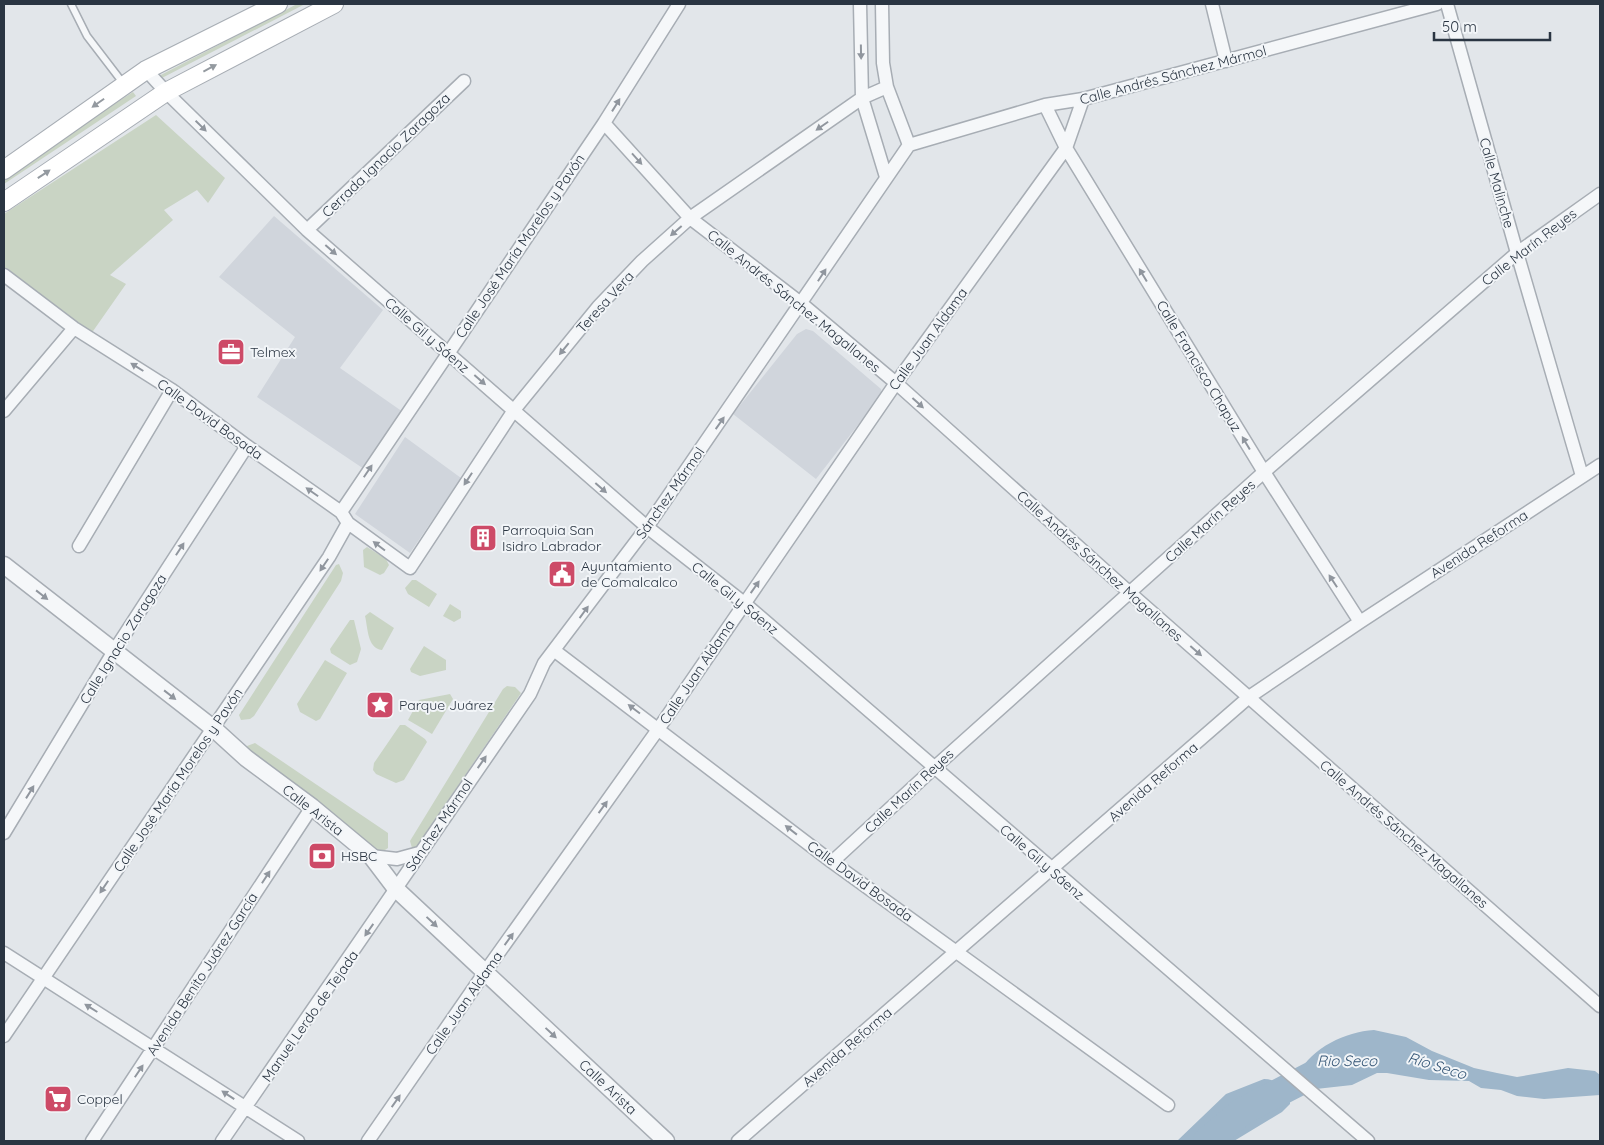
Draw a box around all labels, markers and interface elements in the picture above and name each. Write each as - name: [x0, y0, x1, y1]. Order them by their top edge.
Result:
- scale bar: [1434, 10, 1550, 42]
- text: 50 m: [1442, 17, 1477, 36]
- street label: Calle Andrés Sánchez Mármol: [1078, 41, 1268, 109]
- one-way arrow: [857, 45, 865, 61]
- one-way arrow: [203, 64, 218, 72]
- street label: Cerrada Ignacio Zaragoza: [318, 89, 454, 221]
- one-way arrow: [91, 98, 104, 108]
- one-way arrow: [611, 98, 620, 111]
- one-way arrow: [194, 120, 206, 132]
- one-way arrow: [815, 121, 829, 131]
- street label: Calle Malinche: [1476, 136, 1519, 230]
- street label: Calle José María Morelos y Pavón: [451, 150, 589, 342]
- one-way arrow: [631, 152, 643, 164]
- one-way arrow: [37, 170, 51, 179]
- street label: Calle Marín Reyes: [1478, 204, 1580, 290]
- one-way arrow: [670, 225, 682, 237]
- street label: Calle Andrés Sánchez Magallanes: [704, 226, 884, 376]
- one-way arrow: [324, 245, 337, 256]
- street label: Teresa Vera: [572, 267, 638, 337]
- one-way arrow: [817, 268, 826, 281]
- one-way arrow: [1139, 269, 1148, 282]
- street label: Calle Juan Aldama: [885, 284, 971, 394]
- street label: Calle Gil y Sáenz: [381, 293, 473, 377]
- street label: Calle Francisco Chapuz: [1153, 297, 1246, 435]
- office icon: Telmex: [216, 337, 246, 367]
- one-way arrow: [559, 342, 570, 355]
- place label: Telmex: [250, 343, 295, 361]
- one-way arrow: [130, 363, 143, 372]
- street label: Calle David Bosada: [154, 375, 266, 463]
- one-way arrow: [473, 375, 486, 386]
- one-way arrow: [911, 397, 924, 408]
- one-way arrow: [715, 416, 725, 430]
- one-way arrow: [1242, 437, 1251, 450]
- street label: Sánchez Mármol: [632, 444, 708, 542]
- one-way arrow: [363, 464, 373, 478]
- one-way arrow: [463, 473, 473, 486]
- street label: Calle Marín Reyes: [1161, 476, 1259, 566]
- one-way arrow: [595, 483, 608, 494]
- one-way arrow: [305, 487, 319, 497]
- street label: Calle Andrés Sánchez Magallanes: [1013, 487, 1187, 645]
- street label: Avenida Reforma: [1427, 506, 1531, 582]
- place label: Parroquia San Isidro Labrador: [502, 521, 602, 555]
- building icon: Parroquia San Isidro Labrador: [468, 523, 498, 553]
- one-way arrow: [373, 541, 386, 552]
- one-way arrow: [175, 543, 185, 556]
- place label: Ayuntamiento de Comalcalco: [581, 557, 678, 591]
- one-way arrow: [319, 558, 329, 572]
- street label: Calle Gil y Sáenz: [688, 558, 782, 639]
- public building icon: Ayuntamiento de Comalcalco: [547, 559, 577, 589]
- street label: Calle Ignacio Zaragoza: [76, 571, 170, 707]
- one-way arrow: [1329, 574, 1338, 587]
- one-way arrow: [750, 580, 760, 594]
- one-way arrow: [35, 590, 49, 600]
- one-way arrow: [579, 606, 590, 619]
- street label: Calle Juan Aldama: [655, 616, 739, 728]
- one-way arrow: [1189, 645, 1202, 656]
- street label: Calle José María Morelos y Pavón: [109, 684, 247, 876]
- one-way arrow: [163, 690, 177, 700]
- place icon: Parque Juárez: [365, 690, 395, 720]
- place label: Parque Juárez: [399, 696, 493, 714]
- one-way arrow: [628, 704, 641, 715]
- street label: Avenida Reforma: [1105, 738, 1201, 826]
- street label: Calle Marín Reyes: [861, 745, 957, 837]
- one-way arrow: [477, 755, 487, 768]
- street label: Calle Andrés Sánchez Magallanes: [1316, 756, 1492, 912]
- street label: Sánchez Mármol: [401, 775, 477, 875]
- street label: Calle Arista: [279, 780, 347, 840]
- one-way arrow: [25, 785, 34, 798]
- one-way arrow: [598, 800, 608, 814]
- street label: Calle Gil y Sáenz: [996, 820, 1088, 904]
- one-way arrow: [785, 824, 798, 835]
- street label: Calle David Bosada: [804, 837, 916, 925]
- bank icon: HSBC: [307, 841, 337, 871]
- place label: HSBC: [341, 847, 377, 865]
- one-way arrow: [261, 870, 271, 884]
- one-way arrow: [100, 881, 109, 894]
- street label: Avenida Benito Juárez García: [142, 889, 262, 1059]
- one-way arrow: [426, 916, 438, 928]
- one-way arrow: [364, 923, 374, 937]
- one-way arrow: [503, 933, 514, 946]
- street label: Manuel Lerdo de Tejada: [258, 947, 362, 1085]
- street label: Calle Juan Aldama: [422, 948, 506, 1058]
- one-way arrow: [84, 1003, 98, 1013]
- street label: Avenida Reforma: [799, 1003, 895, 1091]
- one-way arrow: [544, 1027, 556, 1039]
- water label: Río Seco: [1406, 1048, 1470, 1084]
- water label: Rio Seco: [1317, 1051, 1378, 1070]
- street label: Calle Arista: [575, 1056, 641, 1118]
- one-way arrow: [134, 1065, 143, 1078]
- supermarket icon: Coppel: [43, 1084, 73, 1114]
- place label: Coppel: [77, 1090, 123, 1108]
- one-way arrow: [221, 1091, 235, 1100]
- one-way arrow: [391, 1094, 401, 1108]

